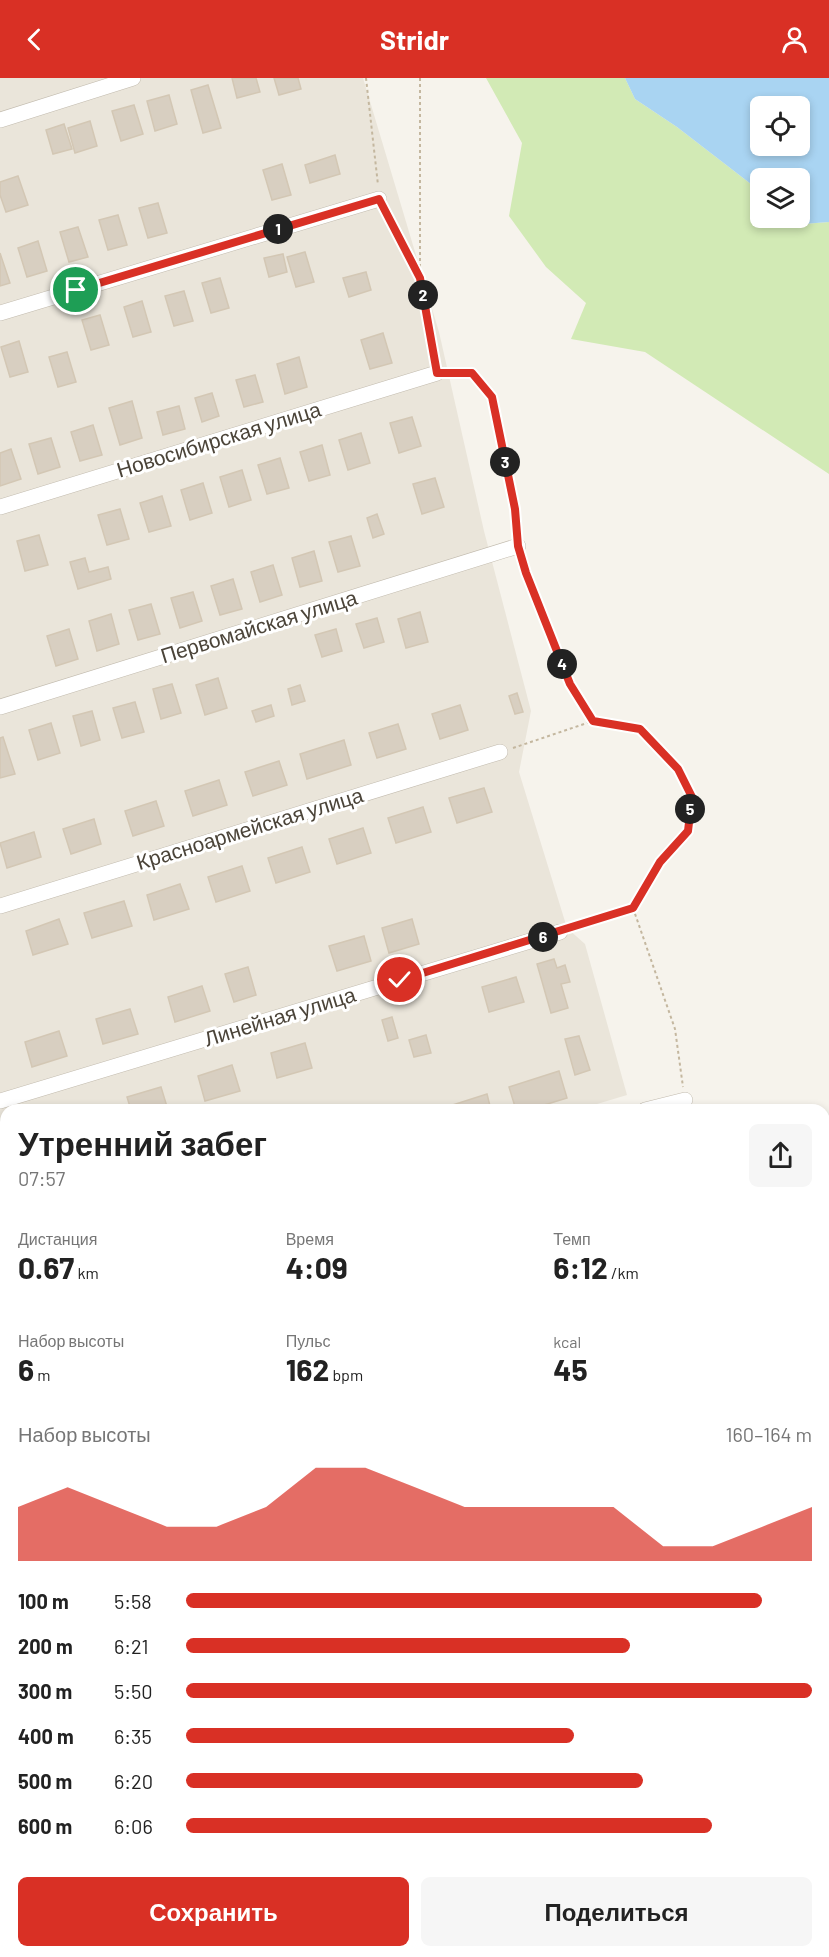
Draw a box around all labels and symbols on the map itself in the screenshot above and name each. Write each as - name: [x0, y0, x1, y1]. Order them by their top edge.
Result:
- pin: 1: [263, 214, 293, 244]
- pin: [50, 264, 101, 315]
- pin: 2: [408, 280, 438, 310]
- street label: Новосибирская улица: [113, 395, 324, 482]
- pin: 3: [490, 447, 520, 477]
- street label: Первомайская улица: [157, 584, 360, 667]
- pin: 4: [547, 649, 577, 679]
- street label: Красноармейская улица: [133, 781, 366, 874]
- pin: 5: [675, 794, 705, 824]
- pin: 6: [528, 922, 558, 952]
- pin: [374, 954, 425, 1005]
- street label: Линейная улица: [201, 981, 359, 1050]

